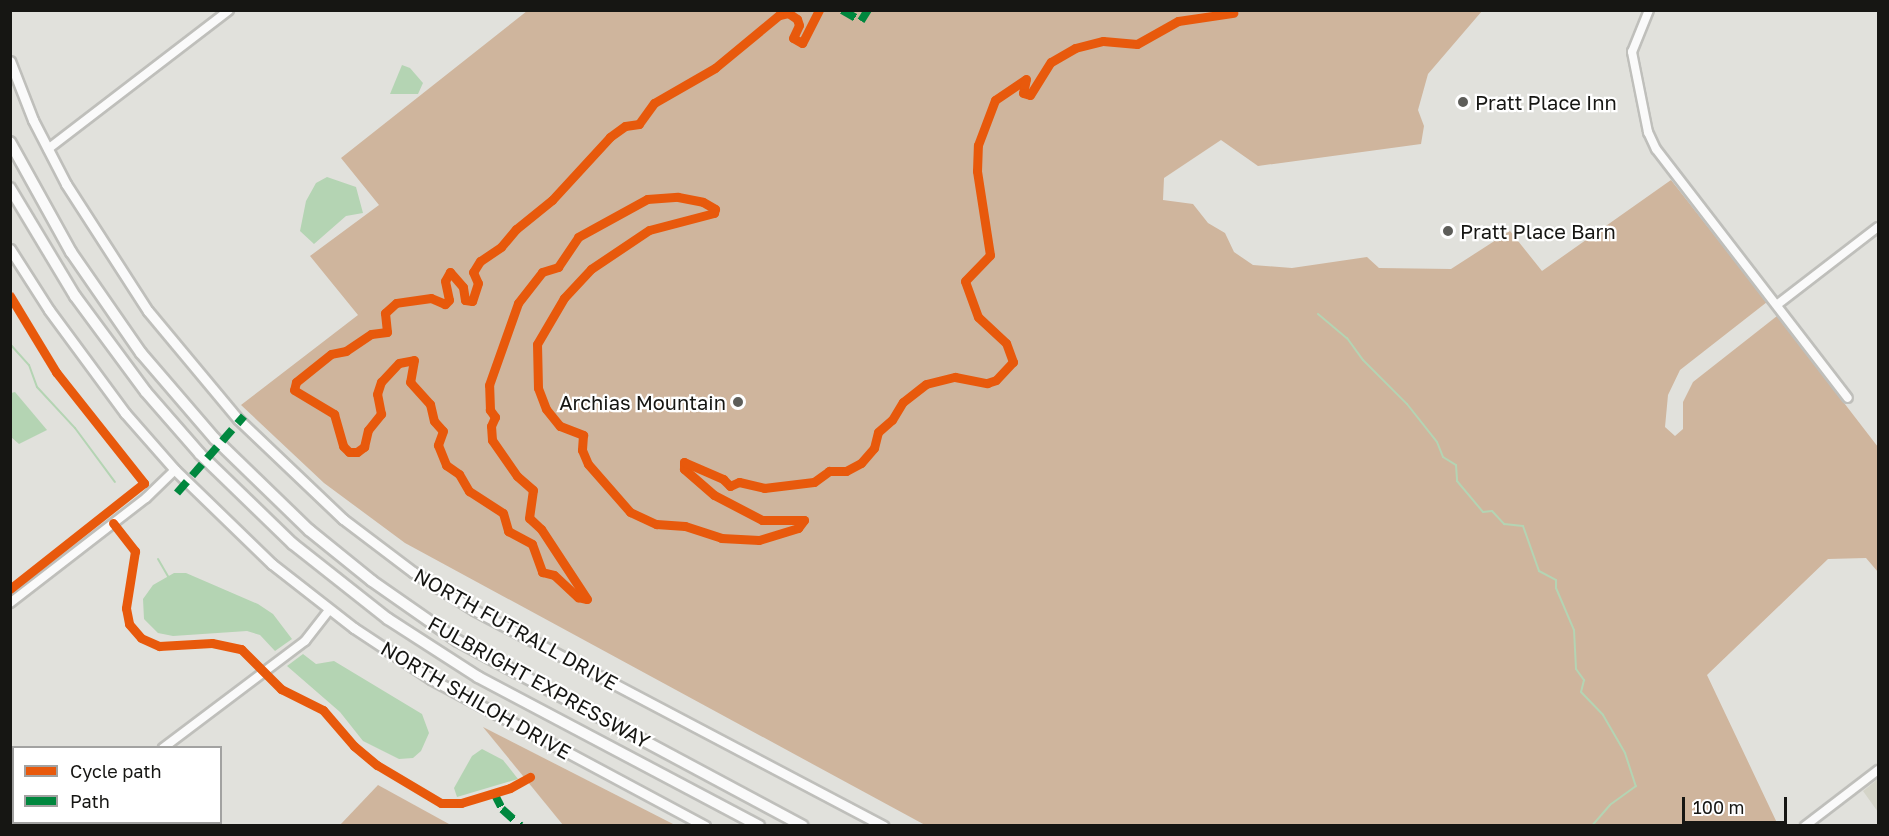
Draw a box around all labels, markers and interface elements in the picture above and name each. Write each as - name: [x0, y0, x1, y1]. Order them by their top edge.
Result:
- place label: Pratt Place Inn: [1475, 90, 1617, 114]
- marker: Pratt Place Inn: [1456, 95, 1470, 109]
- place label: Pratt Place Barn: [1460, 219, 1616, 243]
- marker: Pratt Place Barn: [1441, 224, 1455, 238]
- place label: Archias Mountain: [559, 390, 726, 414]
- marker: Archias Mountain: [731, 395, 745, 409]
- street label: NORTH FUTRALL DRIVE: [410, 563, 622, 695]
- street label: FULBRIGHT EXPRESSWAY: [424, 611, 654, 753]
- street label: NORTH SHILOH DRIVE: [377, 636, 575, 764]
- legend: [12, 746, 222, 824]
- text: Cycle path: [70, 760, 162, 782]
- scale bar: [1685, 785, 1790, 823]
- text: Path: [70, 790, 110, 812]
- text: 100 m: [1693, 796, 1744, 818]

